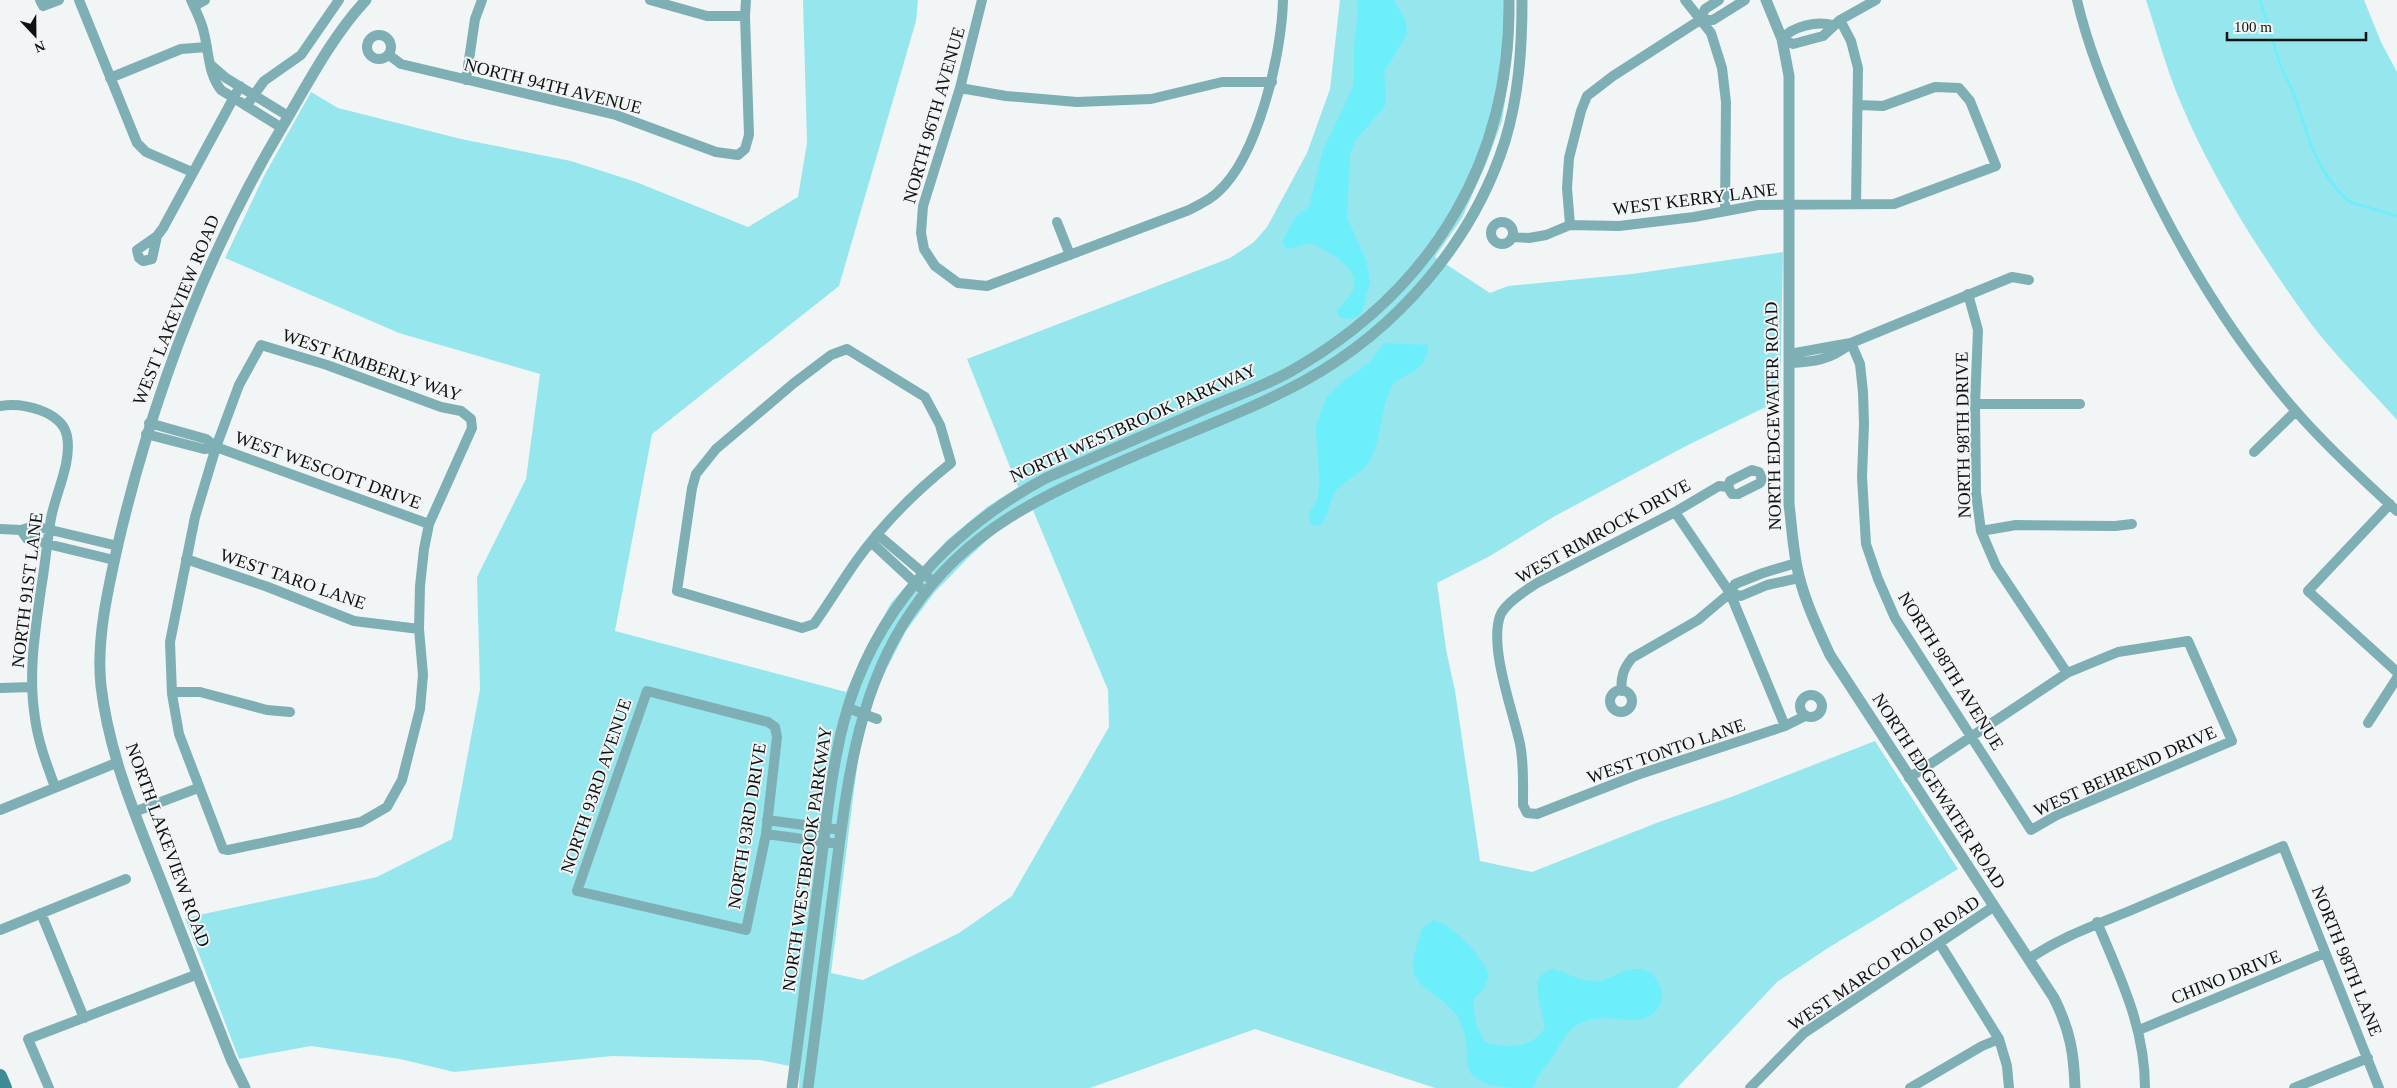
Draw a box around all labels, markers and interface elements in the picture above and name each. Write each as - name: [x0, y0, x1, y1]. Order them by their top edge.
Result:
- north arrow: [10, 10, 60, 60]
- scale bar: [2227, 10, 2366, 42]
- text: 100 m: [2234, 19, 2272, 35]
- street label: NORTH 96TH AVENUE: [899, 24, 969, 206]
- text: N: [32, 38, 47, 55]
- street label: NORTH 94TH AVENUE: [462, 54, 644, 118]
- street label: WEST KERRY LANE: [1612, 179, 1778, 219]
- street label: WEST LAKEVIEW ROAD: [129, 212, 223, 408]
- street label: NORTH EDGEWATER ROAD: [1761, 301, 1785, 531]
- street label: WEST KIMBERLY WAY: [280, 325, 464, 405]
- street label: NORTH 98TH DRIVE: [1952, 351, 1974, 519]
- street label: NORTH WESTBROOK PARKWAY: [1007, 360, 1259, 486]
- street label: WEST WESCOTT DRIVE: [232, 427, 424, 513]
- street label: WEST RIMROCK DRIVE: [1512, 475, 1694, 587]
- street label: NORTH 91ST LANE: [8, 511, 46, 669]
- street label: WEST TARO LANE: [217, 545, 369, 613]
- street label: NORTH 98TH AVENUE: [1894, 588, 2008, 754]
- street label: NORTH EDGEWATER ROAD: [1868, 690, 2010, 892]
- street label: NORTH 93RD AVENUE: [557, 696, 635, 876]
- street label: WEST TONTO LANE: [1584, 715, 1748, 787]
- street label: WEST BEHREND DRIVE: [2031, 722, 2219, 820]
- street label: NORTH WESTBROOK PARKWAY: [778, 725, 836, 993]
- street label: NORTH LAKEVIEW ROAD: [122, 740, 214, 950]
- street label: NORTH 93RD DRIVE: [724, 742, 770, 910]
- street label: NORTH 98TH LANE: [2308, 883, 2386, 1039]
- street label: WEST MARCO POLO ROAD: [1785, 891, 1983, 1035]
- street label: CHINO DRIVE: [2168, 946, 2284, 1008]

